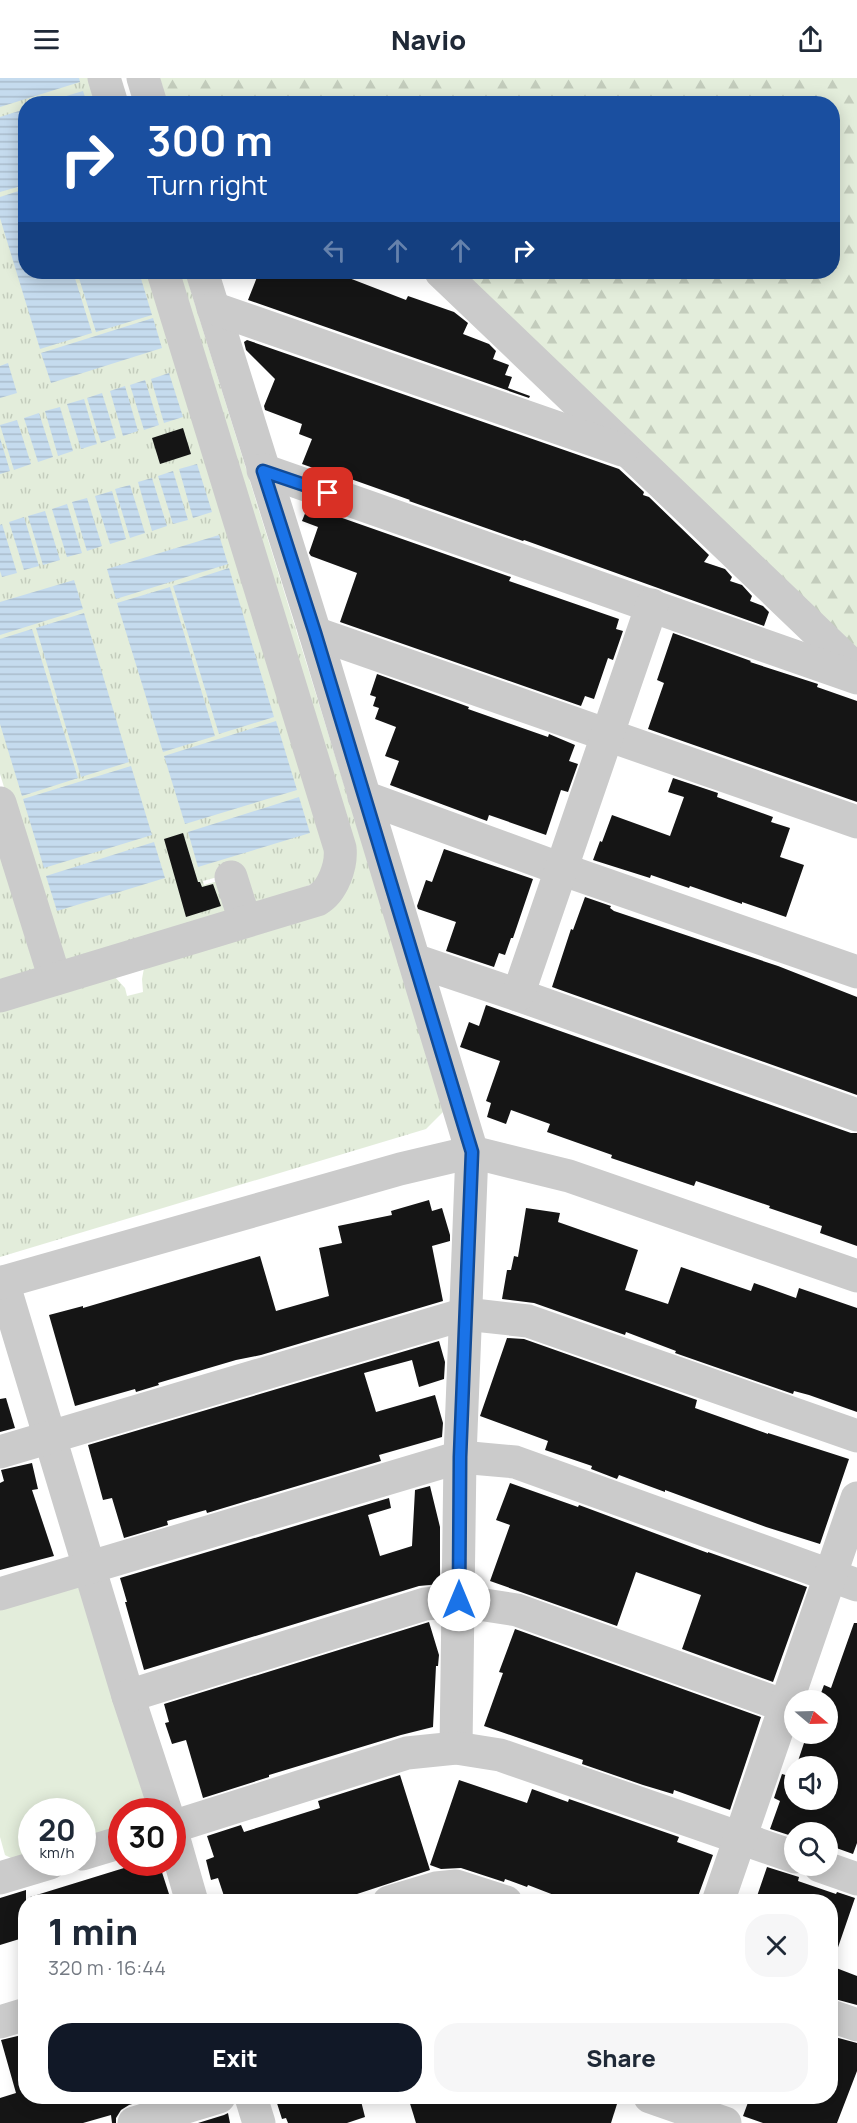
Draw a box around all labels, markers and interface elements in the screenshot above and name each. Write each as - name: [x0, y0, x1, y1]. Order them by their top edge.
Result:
- text: Navio: [391, 21, 466, 58]
- icon: menu: [30, 23, 63, 56]
- icon: share: [794, 23, 827, 56]
- text: 300 m: [147, 111, 273, 169]
- icon: right: [48, 120, 126, 198]
- text: Turn right: [147, 166, 268, 203]
- icon: left: [318, 234, 351, 267]
- icon: ahead: [381, 234, 414, 267]
- icon: ahead: [444, 234, 477, 267]
- icon: right: [507, 234, 540, 267]
- pin: [302, 467, 353, 518]
- icon: arrive: [311, 476, 344, 509]
- position arrow: [427, 1568, 491, 1632]
- north arrow: [784, 1690, 838, 1744]
- map controls: [784, 1690, 838, 1876]
- button: sound: [784, 1756, 838, 1810]
- speed limit sign: 30: [108, 1798, 186, 1876]
- text: 20: [38, 1809, 76, 1850]
- button: search: [784, 1822, 838, 1876]
- text: km/h: [40, 1842, 74, 1863]
- text: 1 min: [48, 1907, 138, 1956]
- button: close: [745, 1914, 808, 1977]
- text: 320 m · 16:44: [48, 1954, 166, 1981]
- button: Exit: [48, 2023, 422, 2092]
- button: Share: [434, 2023, 808, 2092]

